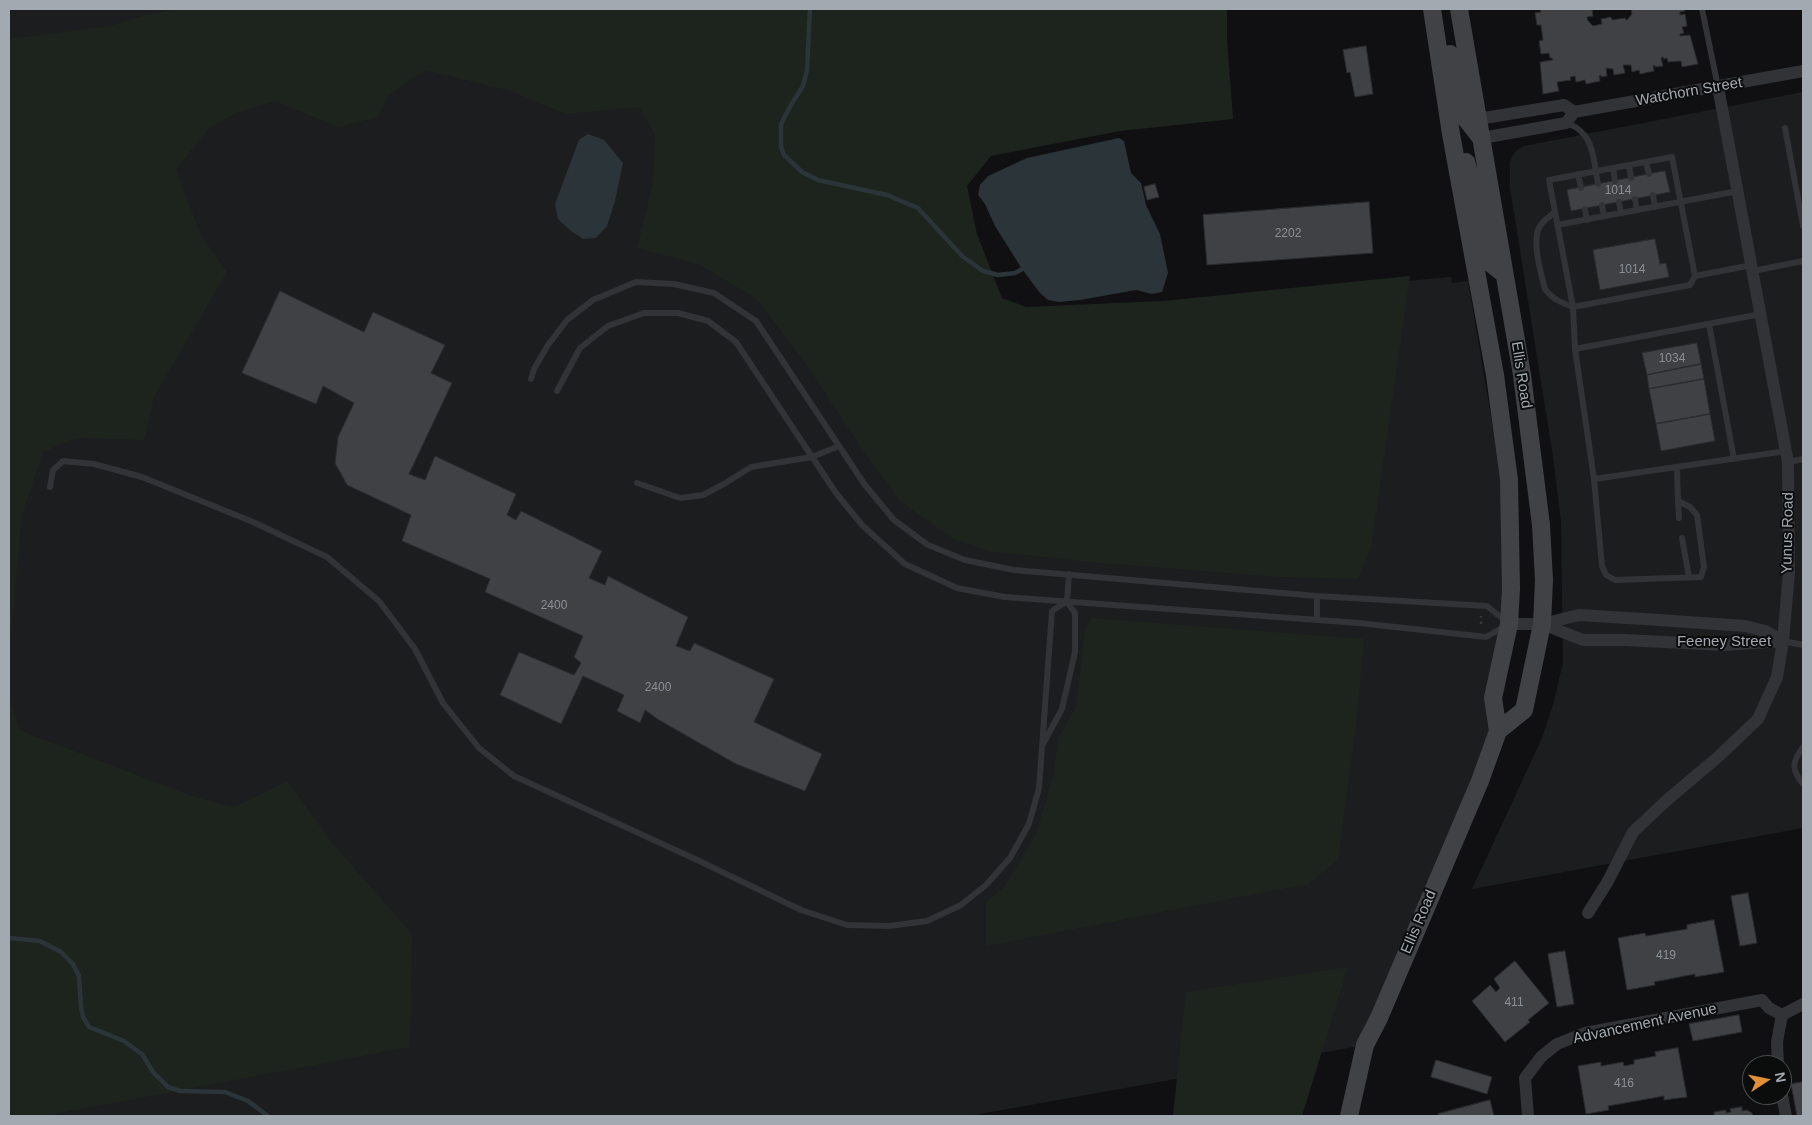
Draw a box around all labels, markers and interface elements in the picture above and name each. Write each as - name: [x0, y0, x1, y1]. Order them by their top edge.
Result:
- street label: Watchorn Street: [1634, 74, 1744, 110]
- house number: 1014: [1605, 184, 1631, 198]
- house number: 2202: [1275, 227, 1301, 241]
- house number: 1014: [1619, 263, 1645, 277]
- street label: Ellis Road: [1507, 340, 1535, 410]
- house number: 1034: [1659, 352, 1685, 366]
- street label: Yunus Road: [1778, 492, 1798, 574]
- house number: 2400: [541, 599, 567, 613]
- street label: Feeney Street: [1677, 633, 1771, 651]
- house number: 2400: [645, 681, 671, 695]
- street label: Ellis Road: [1398, 887, 1440, 957]
- house number: 419: [1656, 949, 1676, 963]
- house number: 411: [1504, 996, 1524, 1010]
- street label: Advancement Avenue: [1571, 1000, 1719, 1048]
- north arrow: [1742, 1055, 1792, 1105]
- text: N: [1772, 1071, 1790, 1084]
- house number: 416: [1614, 1077, 1634, 1091]

